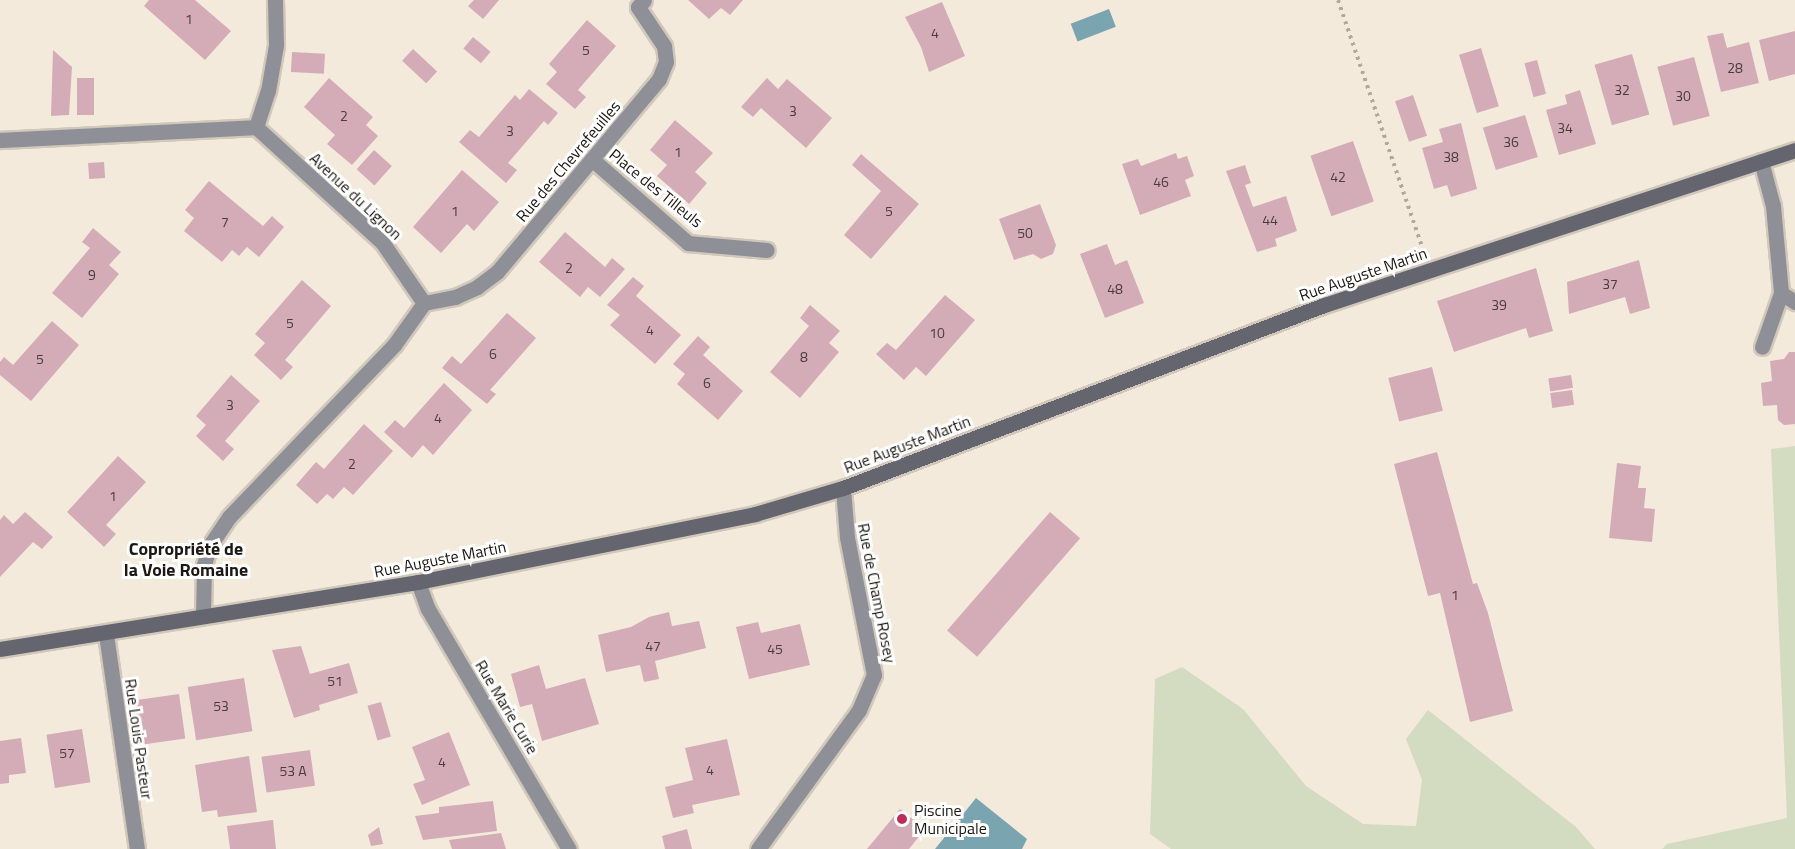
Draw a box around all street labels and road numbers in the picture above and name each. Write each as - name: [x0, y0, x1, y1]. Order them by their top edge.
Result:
- street label: Rue des Chevrefeuilles: [512, 97, 624, 225]
- street label: Place des Tilleuls: [606, 145, 706, 231]
- street label: Avenue du Lignon: [306, 148, 406, 244]
- street label: Rue Auguste Martin: [1297, 243, 1429, 305]
- street label: Rue Auguste Martin: [841, 411, 973, 477]
- street label: Rue de Champ Rosey: [854, 522, 900, 664]
- street label: Rue Auguste Martin: [372, 537, 508, 581]
- street label: Rue Marie Curie: [471, 657, 543, 757]
- street label: Rue Louis Pasteur: [121, 678, 157, 800]

